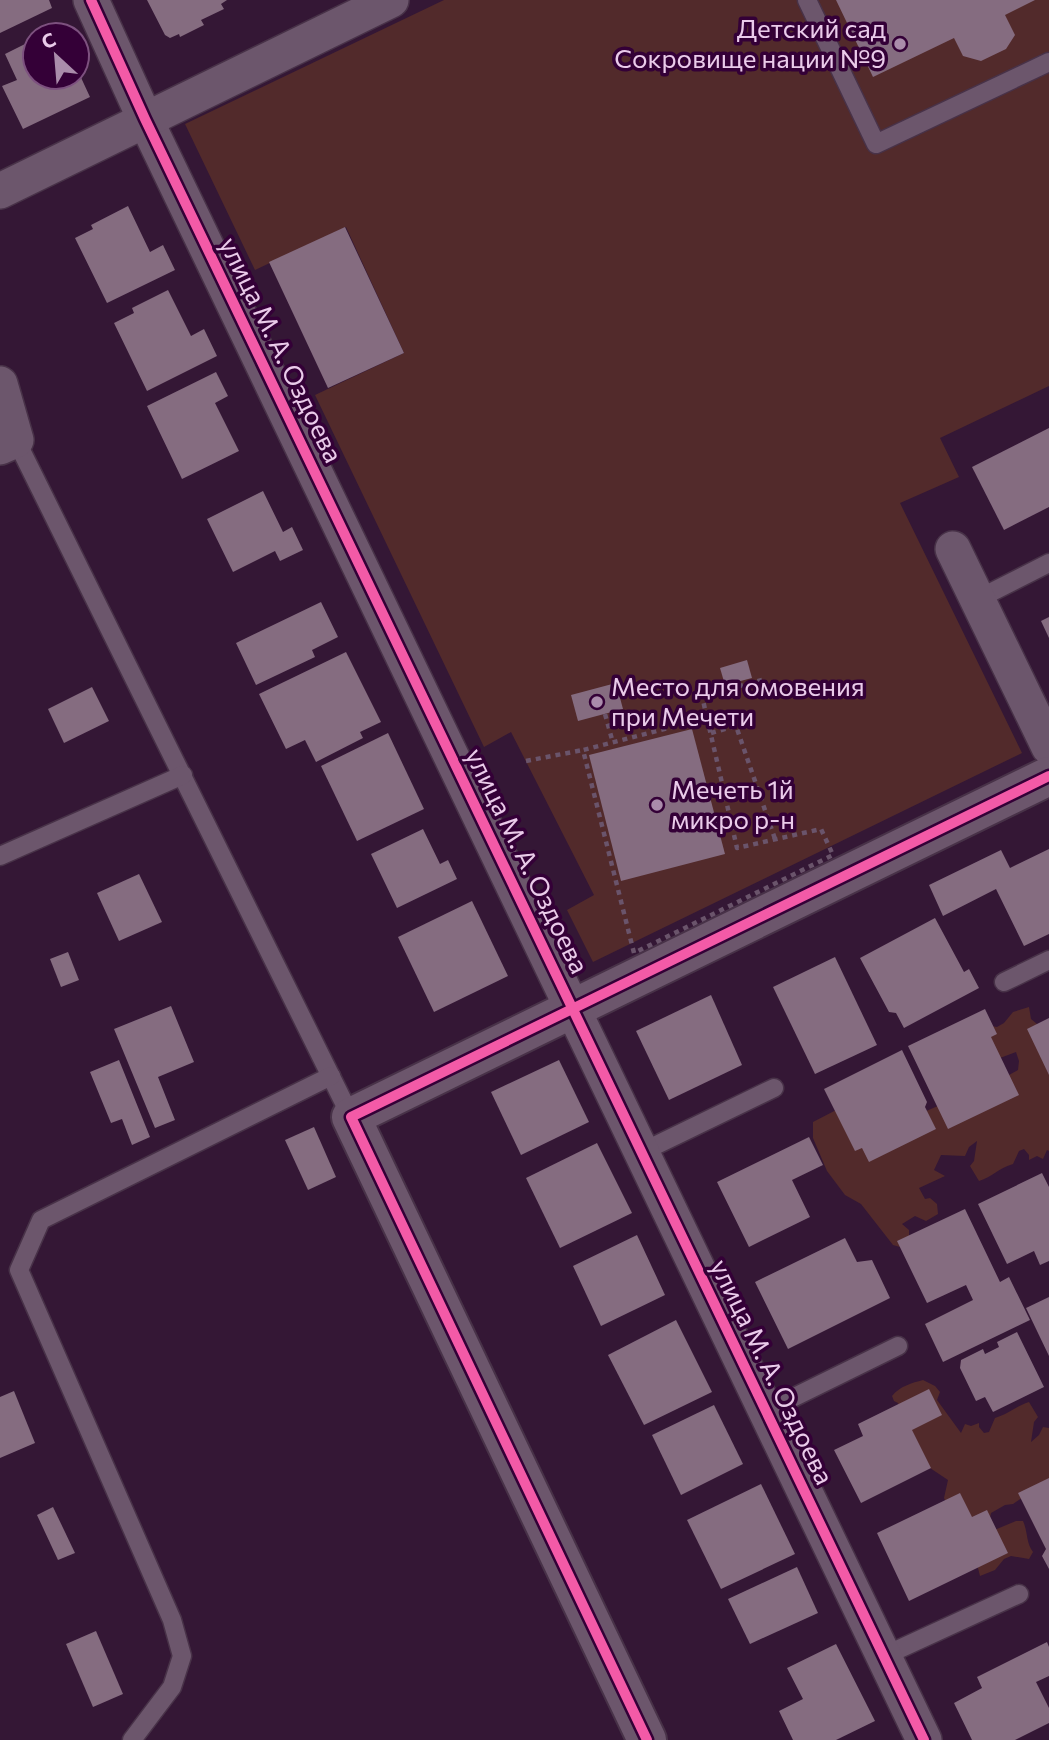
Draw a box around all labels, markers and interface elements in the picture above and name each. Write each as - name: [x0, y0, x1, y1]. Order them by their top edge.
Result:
- place label: Детский сад Сокровище нации №9: [614, 12, 886, 73]
- north arrow: [21, 21, 91, 91]
- text: С: [37, 27, 59, 53]
- marker: Детский сад Сокровище нации №9: [892, 36, 908, 52]
- street label: улица М. А. Оздоева: [214, 232, 350, 467]
- place label: Место для омовения при Мечети: [611, 670, 865, 731]
- marker: Место для омовения при Мечети: [589, 694, 605, 710]
- street label: улица М. А. Оздоева: [460, 743, 596, 978]
- place label: Мечеть 1й микро р-н: [671, 773, 795, 834]
- marker: Мечеть 1й микро р-н: [649, 797, 665, 813]
- street label: улица М. А. Оздоева: [705, 1254, 841, 1489]

